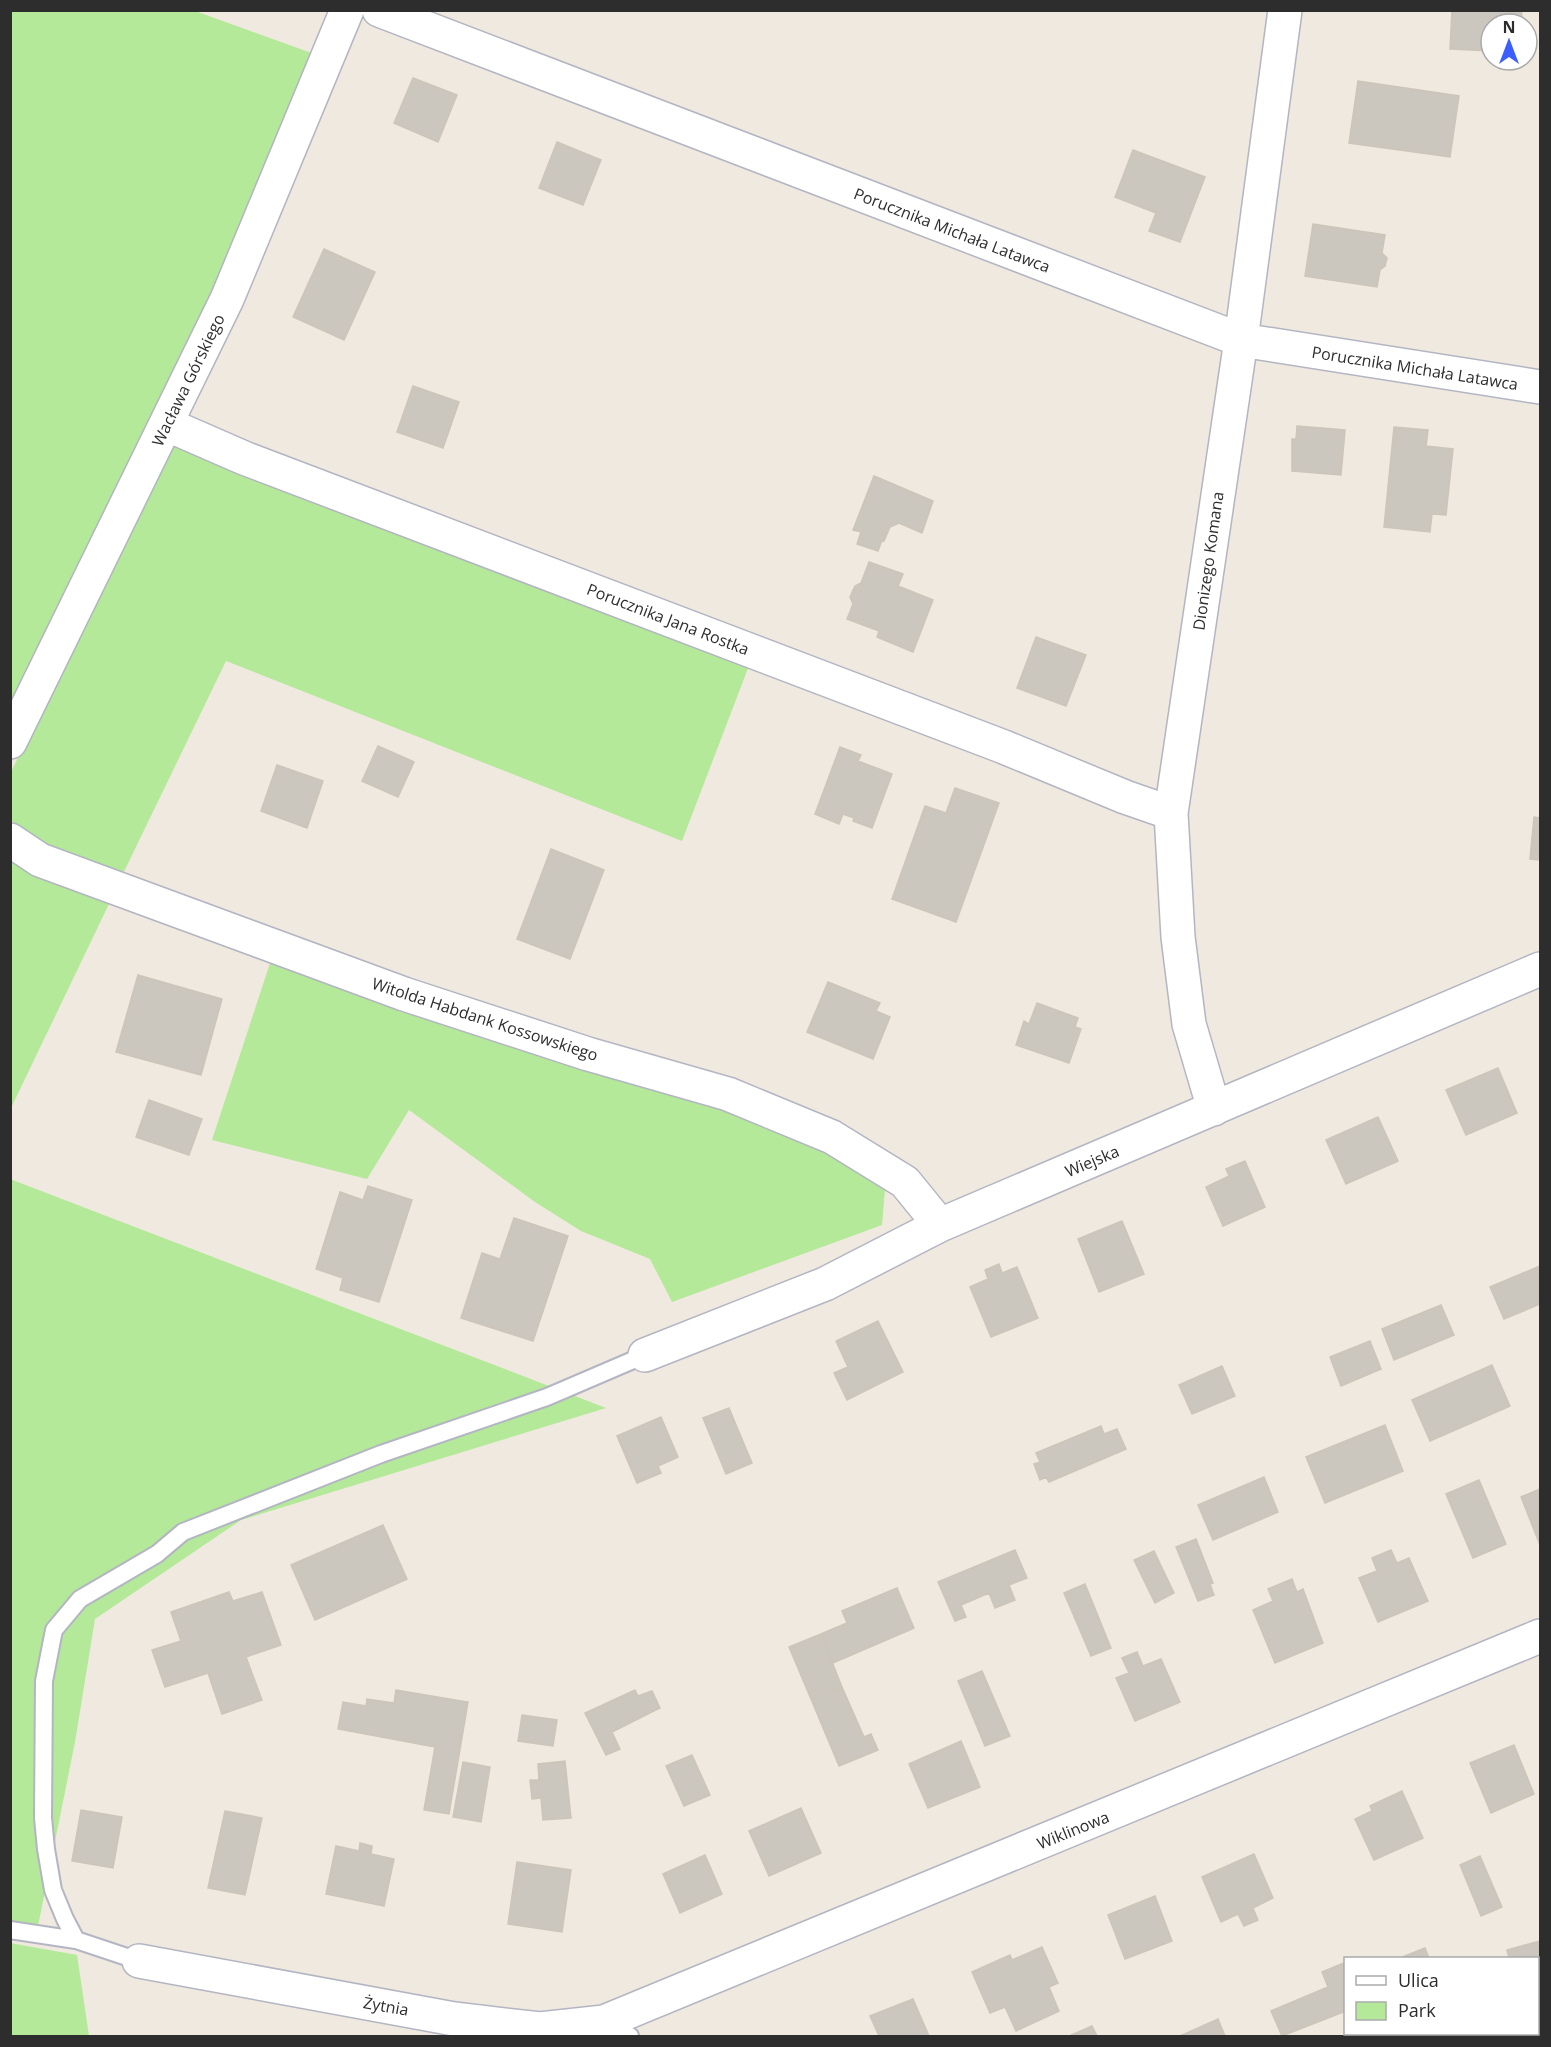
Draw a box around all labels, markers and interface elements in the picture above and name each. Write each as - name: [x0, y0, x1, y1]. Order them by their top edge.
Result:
- north arrow: [1479, 12, 1539, 72]
- text: N: [1502, 16, 1516, 38]
- street label: Porucznika Michała Latawca: [851, 182, 1053, 278]
- street label: Wacława Górskiego: [146, 310, 230, 450]
- street label: Porucznika Michała Latawca: [1310, 341, 1520, 395]
- street label: Dionizego Komana: [1187, 490, 1229, 632]
- street label: Porucznika Jana Rostka: [584, 578, 752, 660]
- street label: Witolda Habdank Kossowskiego: [369, 972, 601, 1066]
- street label: Wiejska: [1062, 1140, 1122, 1182]
- street label: Wiklinowa: [1034, 1806, 1112, 1854]
- legend: [1344, 1957, 1539, 2035]
- text: Ulica: [1398, 1968, 1439, 1992]
- street label: Żytnia: [362, 1991, 410, 2021]
- text: Park: [1398, 1998, 1436, 2022]

